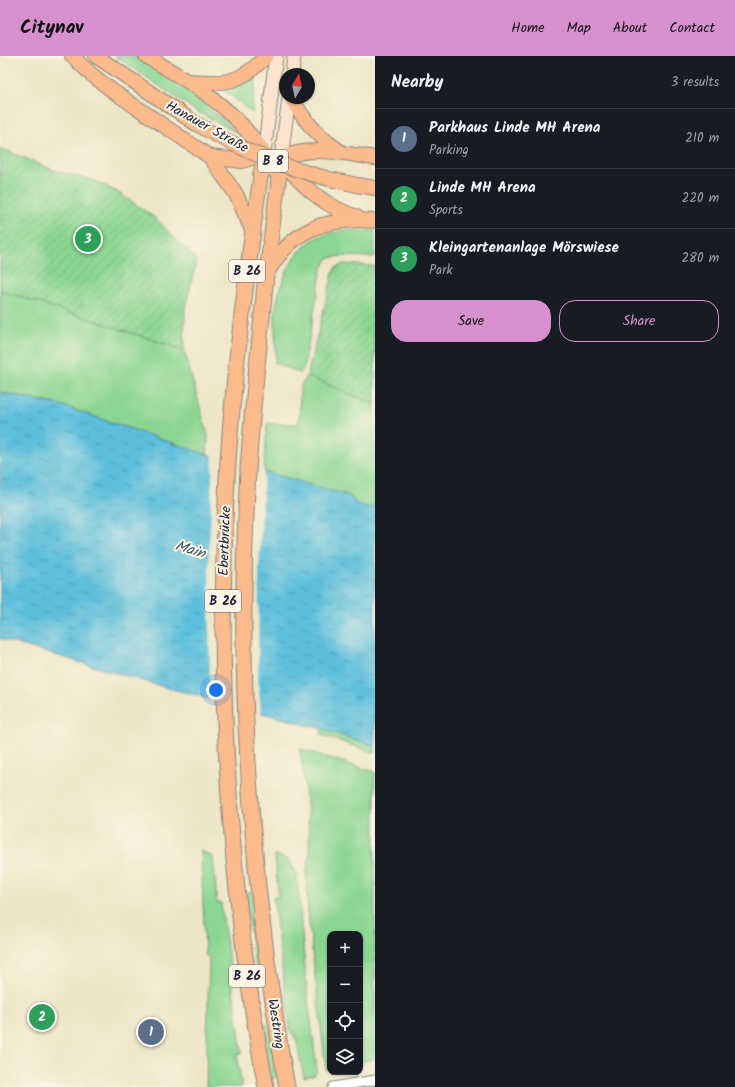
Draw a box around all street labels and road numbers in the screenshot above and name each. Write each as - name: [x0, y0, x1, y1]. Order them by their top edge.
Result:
- street label: Hanauer Straße: [162, 95, 253, 159]
- road number: B 8: [258, 150, 288, 172]
- road number: B 26: [229, 260, 265, 282]
- street label: Ebertbrücke: [213, 505, 237, 576]
- road number: B 26: [205, 590, 241, 612]
- road number: B 26: [229, 965, 265, 987]
- street label: Westring: [261, 997, 291, 1051]

